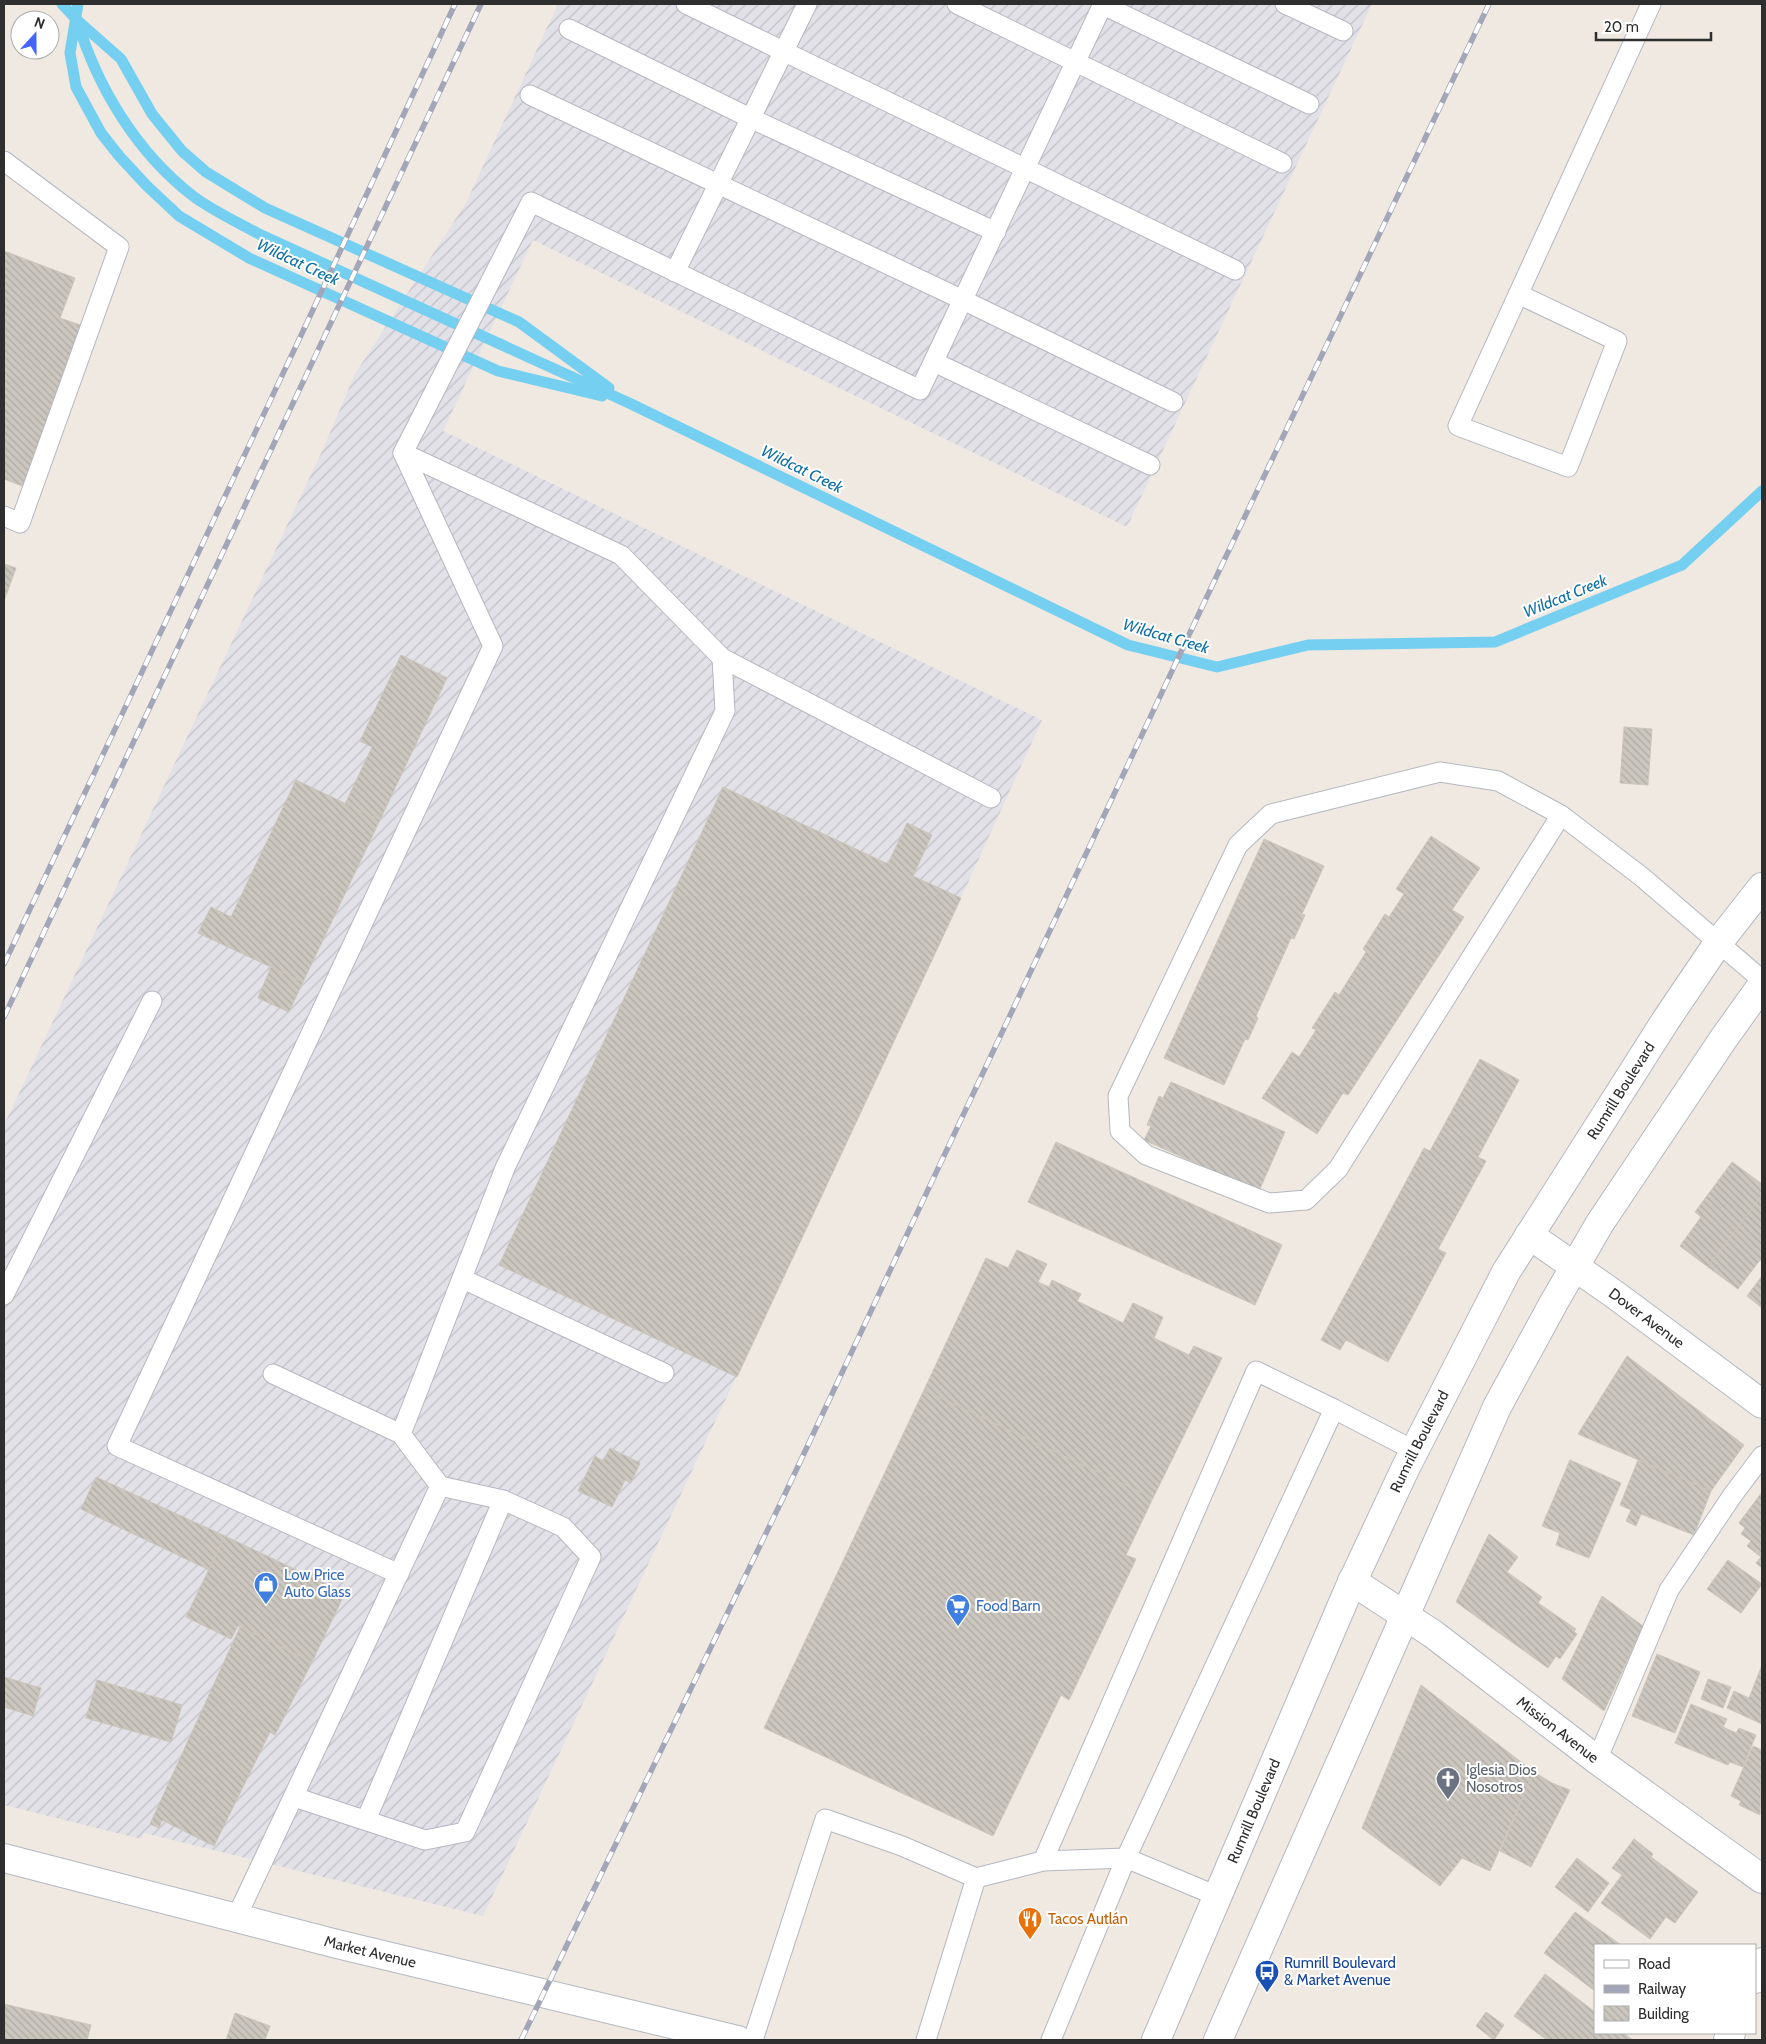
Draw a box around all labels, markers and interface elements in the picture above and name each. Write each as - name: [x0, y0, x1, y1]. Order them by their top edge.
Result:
- north arrow: [10, 10, 60, 60]
- scale bar: [1596, 10, 1711, 42]
- text: N: [32, 13, 48, 33]
- text: 20 m: [1604, 18, 1639, 36]
- water label: Wildcat Creek: [254, 235, 343, 290]
- water label: Wildcat Creek: [758, 441, 847, 497]
- water label: Wildcat Creek: [1520, 570, 1611, 621]
- water label: Wildcat Creek: [1121, 615, 1212, 658]
- street label: Rumrill Boulevard: [1583, 1039, 1659, 1143]
- street label: Dover Avenue: [1605, 1284, 1688, 1352]
- street label: Rumrill Boulevard: [1386, 1388, 1453, 1495]
- place label: Low Price Auto Glass: [284, 1566, 351, 1601]
- shop icon: Low Price Auto Glass: [253, 1571, 279, 1605]
- supermarket icon: Food Barn: [945, 1593, 971, 1627]
- place label: Food Barn: [976, 1597, 1041, 1615]
- street label: Mission Avenue: [1513, 1693, 1602, 1767]
- street label: Rumrill Boulevard: [1224, 1756, 1284, 1866]
- place label: Iglesia Dios Nosotros: [1466, 1761, 1537, 1796]
- church icon: Iglesia Dios Nosotros: [1435, 1766, 1461, 1800]
- restaurant icon: Tacos Autlán: [1017, 1906, 1043, 1940]
- place label: Tacos Autlán: [1048, 1910, 1128, 1928]
- street label: Market Avenue: [322, 1932, 418, 1972]
- legend: [1594, 1944, 1756, 2034]
- place label: Rumrill Boulevard & Market Avenue: [1284, 1954, 1396, 1989]
- text: Road: [1638, 1955, 1671, 1973]
- bus stop icon: Rumrill Boulevard & Market Avenue: [1254, 1959, 1280, 1993]
- text: Railway: [1638, 1980, 1687, 1998]
- text: Building: [1638, 2005, 1689, 2023]

